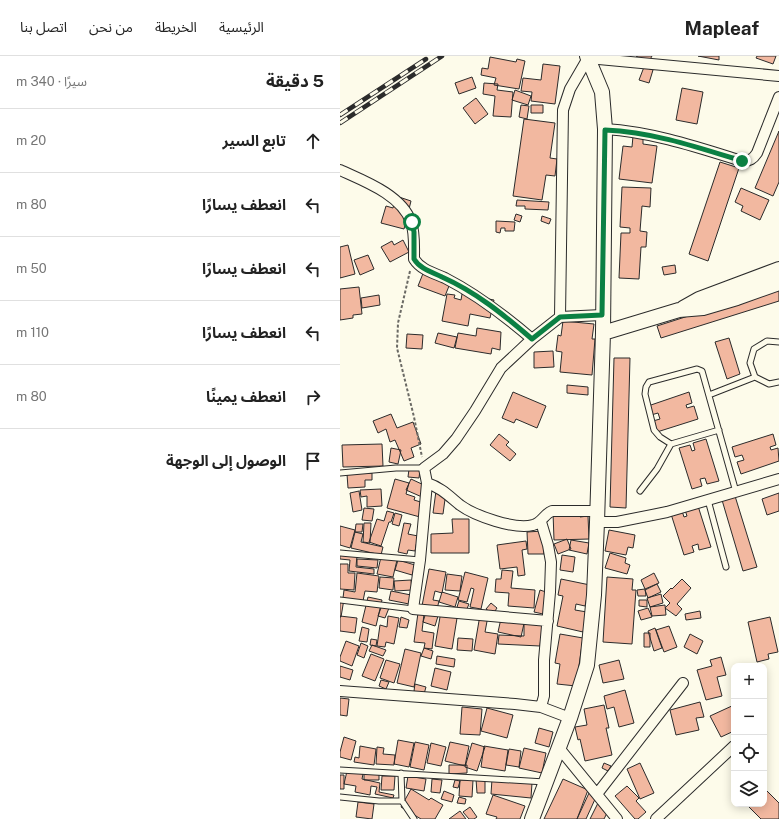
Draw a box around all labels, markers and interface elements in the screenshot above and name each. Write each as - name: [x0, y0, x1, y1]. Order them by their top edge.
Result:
- text: Mapleaf: [685, 17, 759, 39]
- text: اتصل بنا: [20, 19, 67, 35]
- text: من نحن: [89, 19, 133, 35]
- text: الخريطة: [155, 19, 197, 35]
- text: الرئيسية: [219, 19, 264, 35]
- text: 5 دقيقة: [266, 71, 324, 91]
- text: سيرًا · 340 m: [16, 74, 87, 89]
- icon: ahead: [302, 130, 324, 152]
- text: تابع السير: [222, 132, 286, 149]
- text: 20 m: [16, 133, 46, 148]
- route end: [733, 152, 751, 170]
- icon: left: [302, 194, 324, 216]
- text: انعطف يسارًا: [202, 196, 286, 213]
- text: 80 m: [16, 197, 47, 212]
- route start: [403, 213, 421, 231]
- icon: left: [302, 258, 324, 280]
- text: انعطف يسارًا: [202, 260, 286, 277]
- text: 50 m: [16, 261, 47, 276]
- icon: left: [302, 322, 324, 344]
- text: انعطف يسارًا: [202, 324, 286, 341]
- text: 110 m: [16, 325, 49, 340]
- icon: right: [302, 386, 324, 408]
- text: انعطف يمينًا: [206, 388, 286, 405]
- text: 80 m: [16, 389, 47, 404]
- icon: arrive: [302, 450, 324, 472]
- text: الوصول إلى الوجهة: [166, 452, 286, 469]
- map controls: [731, 663, 767, 807]
- button: +: [731, 663, 767, 699]
- button: −: [731, 699, 767, 735]
- button: locate: [731, 735, 767, 771]
- button: layers: [731, 771, 767, 807]

